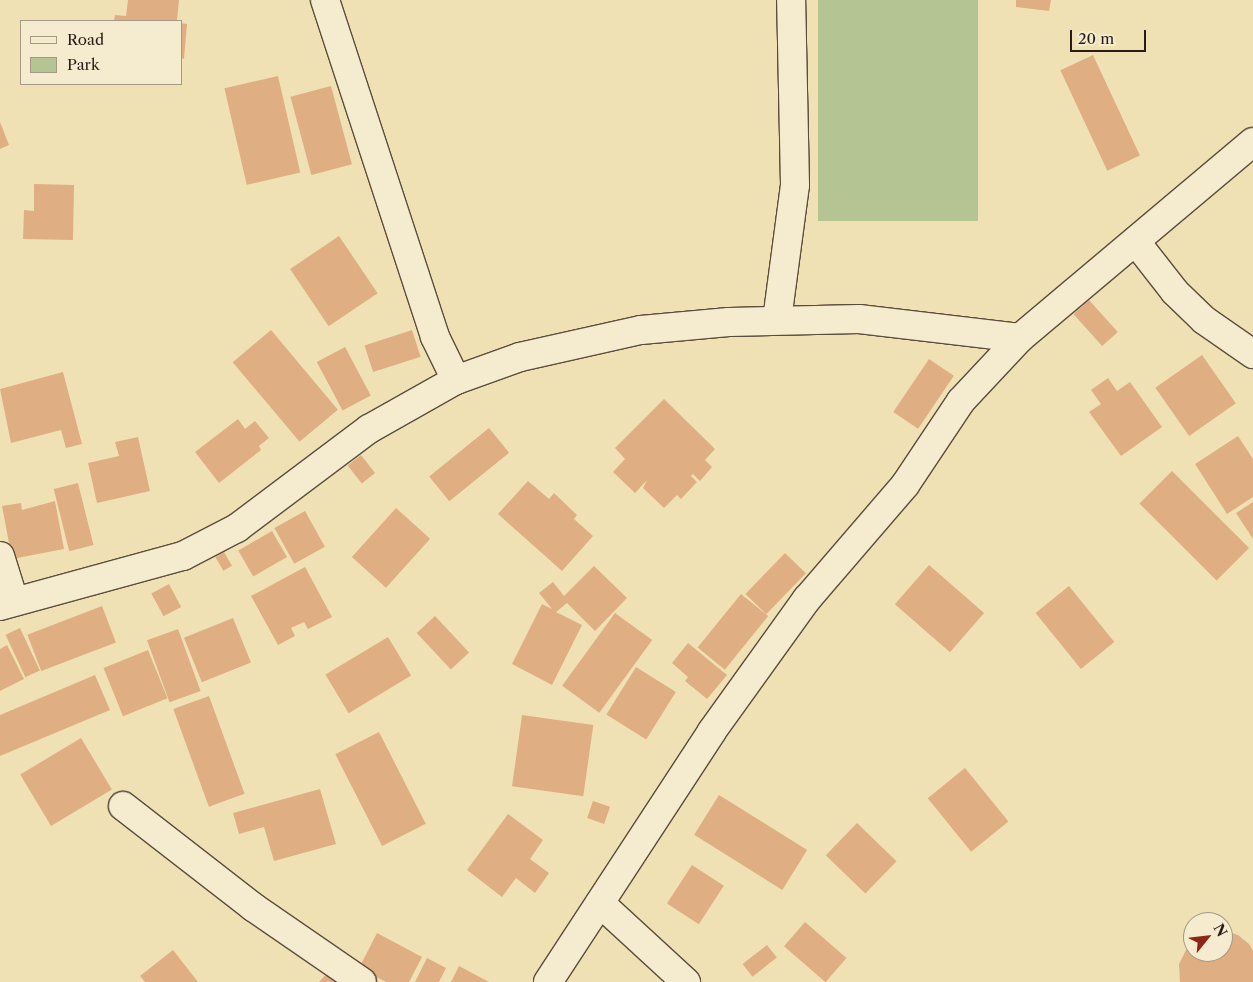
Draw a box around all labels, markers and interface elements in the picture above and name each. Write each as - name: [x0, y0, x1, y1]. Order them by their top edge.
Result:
- legend: [20, 20, 182, 85]
- scale bar: [1073, 20, 1149, 52]
- text: 20 m: [1078, 29, 1114, 48]
- text: Road: [67, 30, 104, 49]
- text: Park: [67, 55, 100, 74]
- north arrow: [1183, 912, 1233, 962]
- text: N: [1209, 921, 1231, 940]

